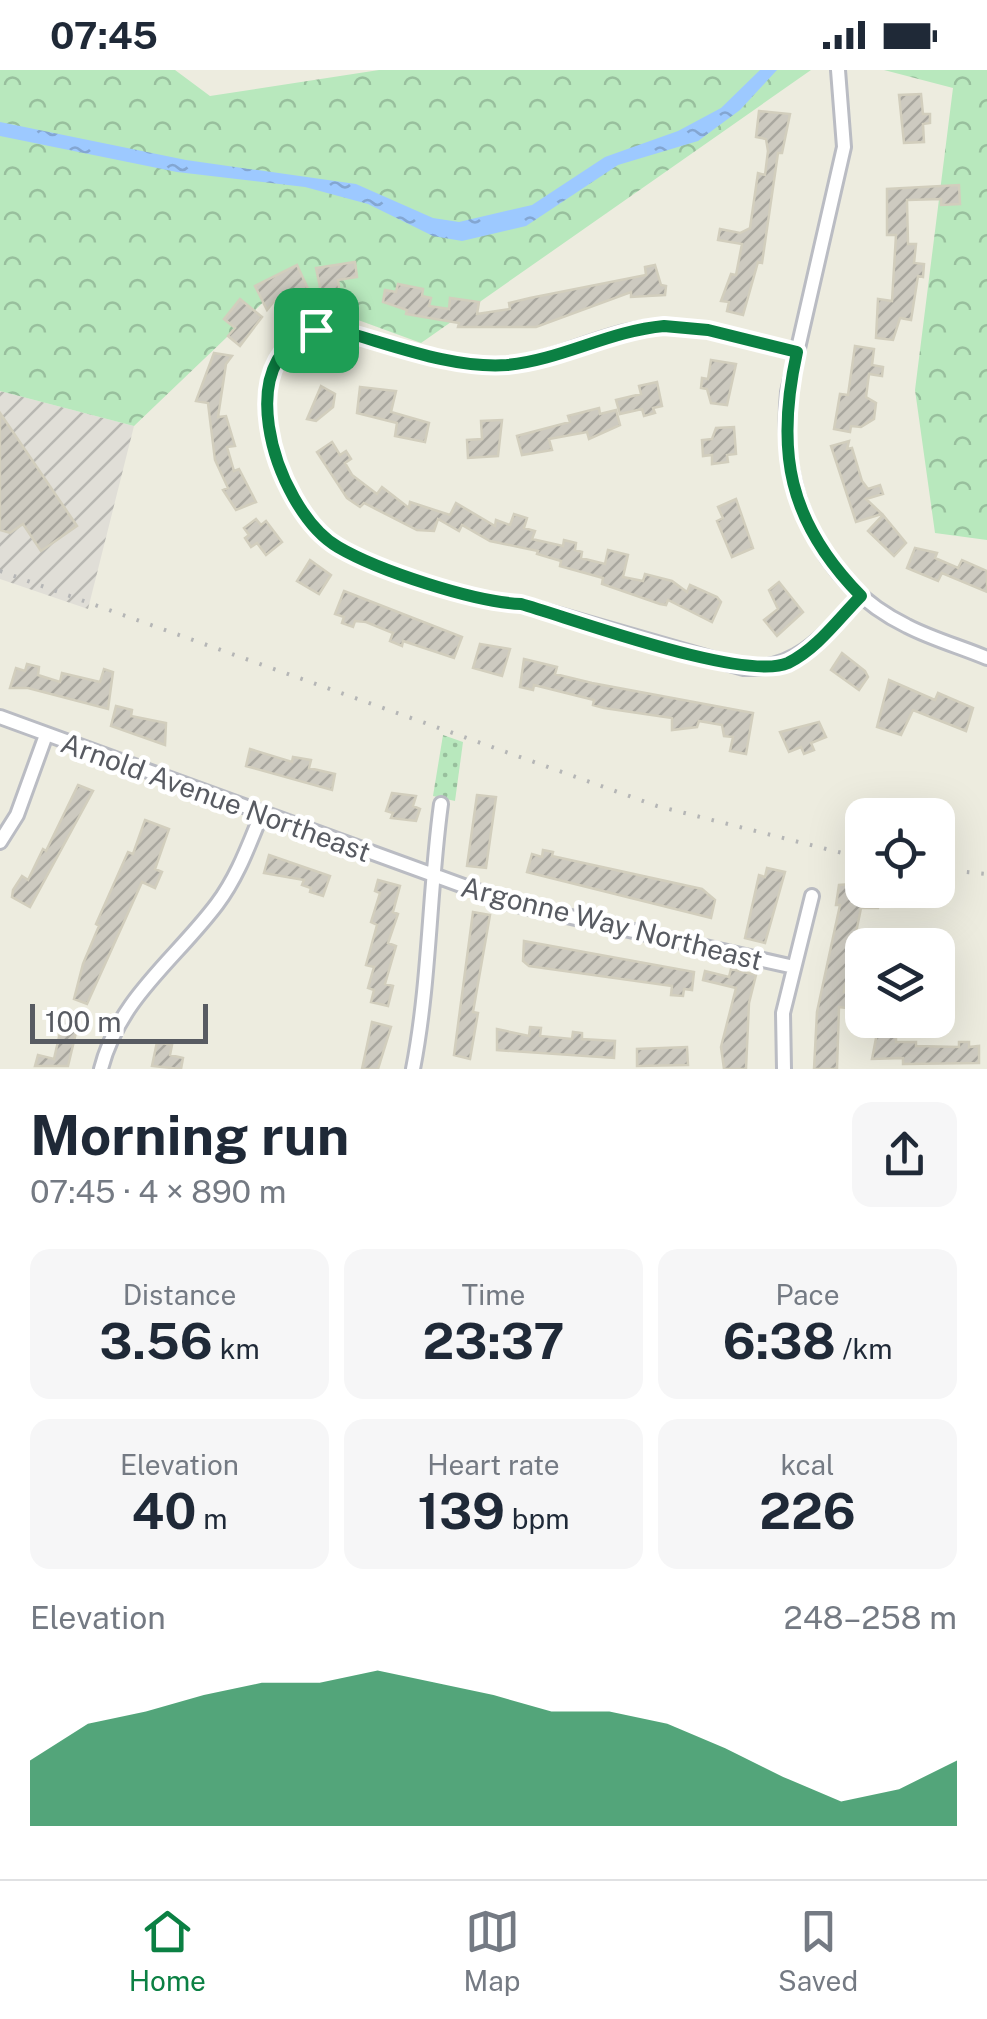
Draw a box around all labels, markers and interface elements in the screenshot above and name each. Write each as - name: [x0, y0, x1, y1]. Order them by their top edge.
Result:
- text: 07:45: [50, 13, 158, 58]
- pin: [274, 288, 359, 373]
- icon: arrive: [289, 303, 344, 358]
- street label: Arnold Avenue Northeast: [57, 726, 375, 868]
- map controls: [845, 798, 955, 1038]
- button: locate: [845, 798, 955, 908]
- street label: Argonne Way Northeast: [458, 870, 766, 976]
- button: layers: [845, 928, 955, 1038]
- scale bar: [30, 999, 208, 1044]
- text: 100 m: [45, 1005, 122, 1038]
- button: share: [852, 1102, 957, 1207]
- text: Morning run: [30, 1103, 349, 1167]
- text: 07:45 · 4 × 890 m: [30, 1173, 287, 1210]
- text: Distance: [123, 1278, 236, 1311]
- text: Time: [462, 1278, 525, 1311]
- text: Pace: [775, 1278, 840, 1311]
- text: 3.56: [99, 1311, 213, 1370]
- text: 23:37: [422, 1311, 565, 1370]
- text: 6:38: [723, 1311, 836, 1370]
- text: km: [213, 1332, 260, 1365]
- text: /km: [836, 1332, 892, 1365]
- text: Elevation: [120, 1448, 239, 1481]
- text: Heart rate: [427, 1448, 560, 1481]
- text: kcal: [780, 1448, 835, 1481]
- text: 40: [131, 1481, 197, 1540]
- text: 139: [418, 1481, 505, 1540]
- text: 226: [759, 1481, 856, 1540]
- text: m: [197, 1502, 228, 1535]
- text: bpm: [505, 1502, 569, 1535]
- text: Elevation: [30, 1599, 166, 1636]
- text: 248–258 m: [784, 1599, 957, 1636]
- tab: Home: [129, 1904, 206, 1997]
- tab: Map: [464, 1904, 520, 1997]
- tab: Saved: [778, 1904, 858, 1997]

